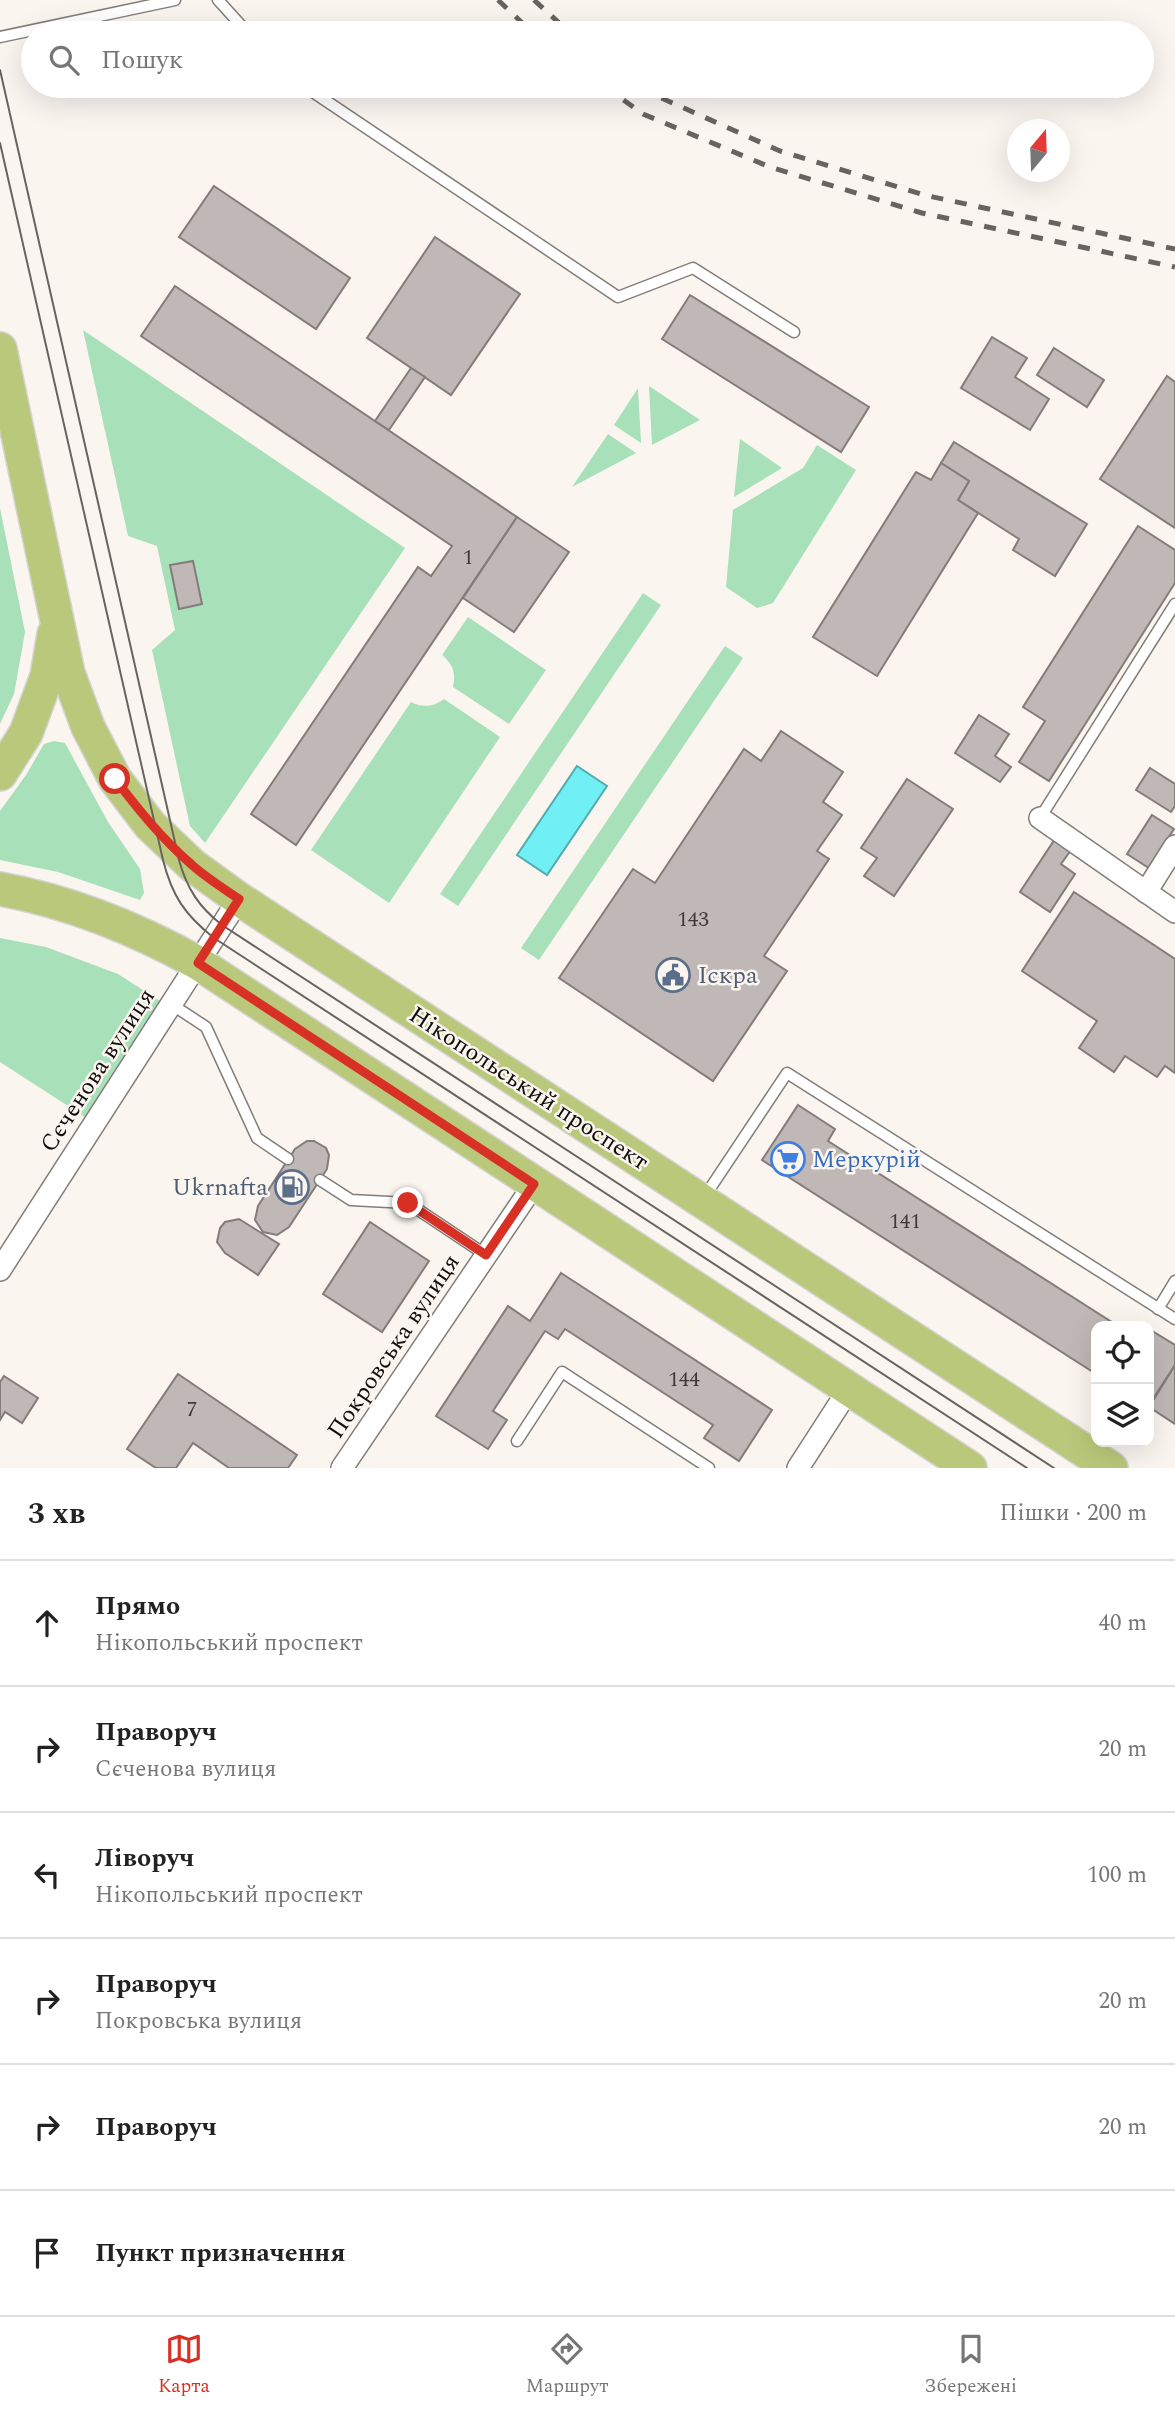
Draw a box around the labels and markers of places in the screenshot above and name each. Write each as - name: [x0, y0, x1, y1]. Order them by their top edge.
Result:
- public building icon: Іскра: [654, 956, 692, 994]
- place label: Іскра: [698, 958, 758, 994]
- supermarket icon: Меркурій: [769, 1140, 807, 1178]
- place label: Меркурій: [812, 1142, 921, 1178]
- fuel station icon: Ukrnafta: [273, 1168, 311, 1206]
- place label: Ukrnafta: [172, 1170, 268, 1206]

